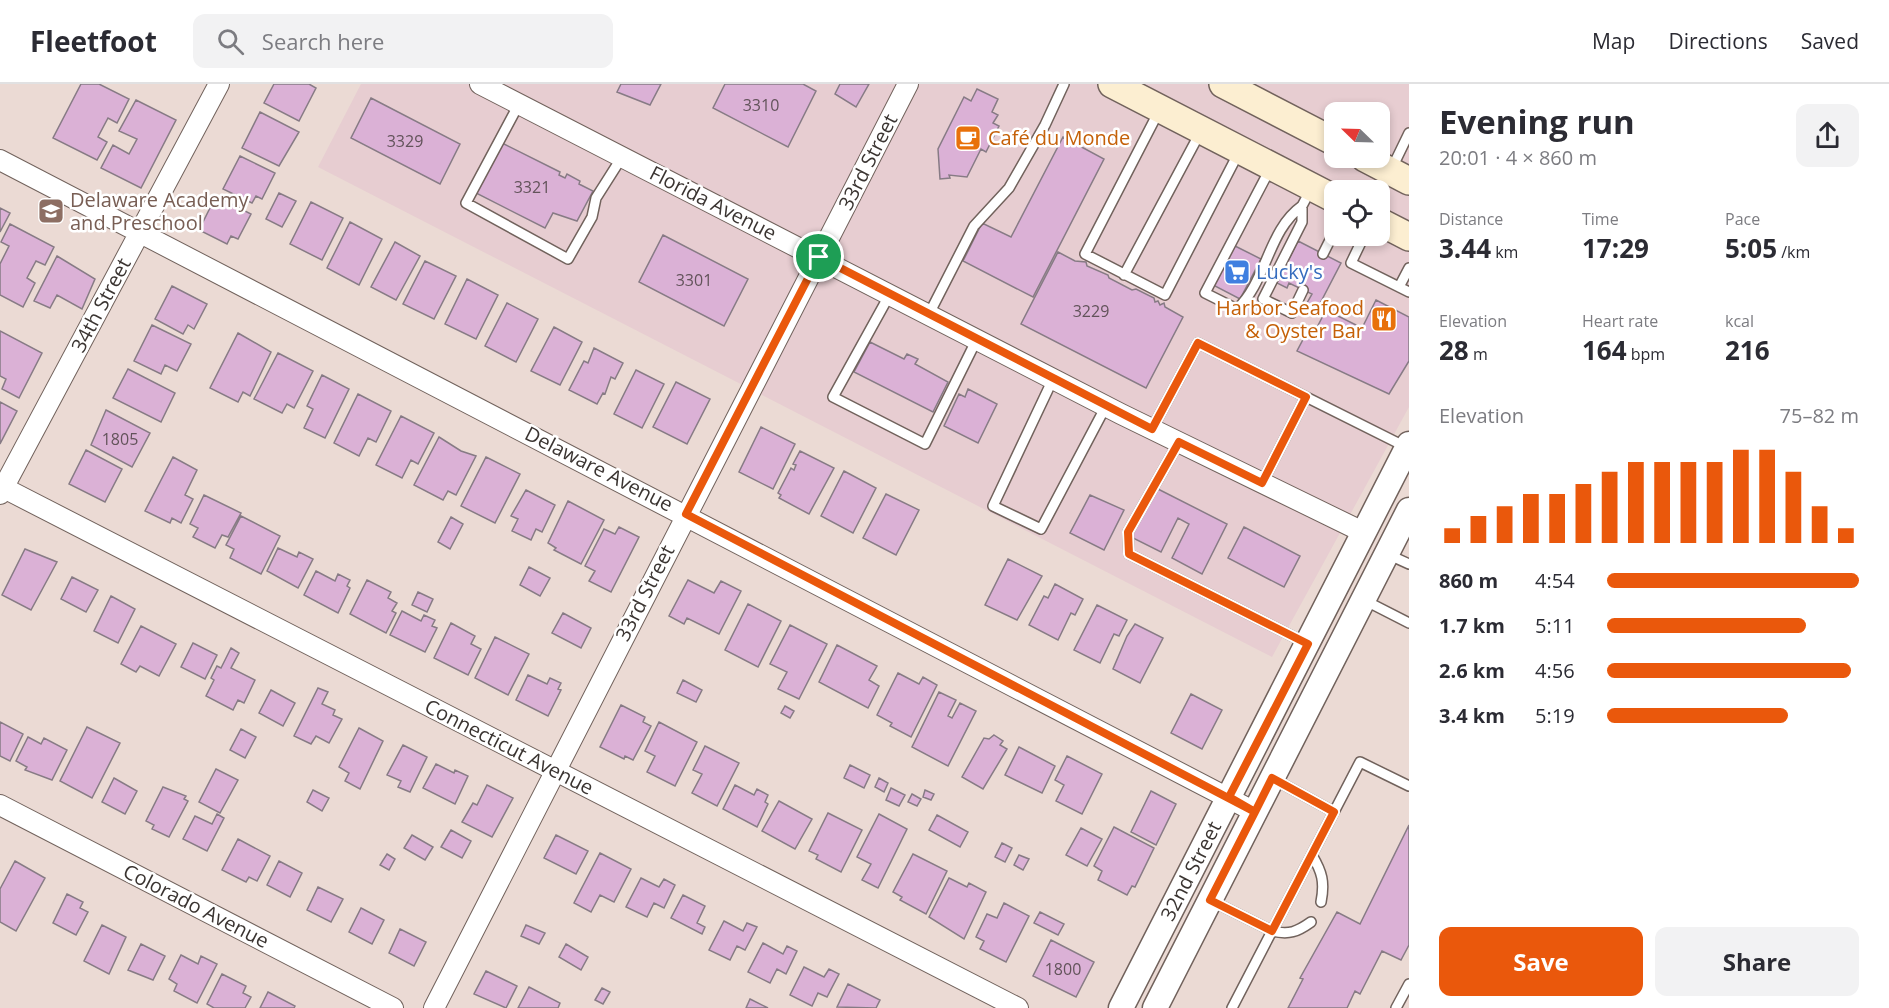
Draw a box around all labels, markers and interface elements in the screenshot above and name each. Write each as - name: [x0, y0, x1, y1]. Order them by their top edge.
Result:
- search box: [193, 14, 613, 68]
- text: Fleetfoot: [30, 22, 157, 60]
- icon: search: [214, 25, 247, 58]
- text: Search here: [262, 26, 384, 56]
- text: Map: [1592, 27, 1635, 55]
- text: Directions: [1668, 27, 1768, 55]
- text: Saved: [1801, 27, 1859, 55]
- house number: 3310: [743, 94, 779, 116]
- text: Evening run: [1439, 99, 1635, 144]
- north arrow: [1324, 102, 1390, 168]
- map controls: [1324, 102, 1390, 246]
- button: share: [1796, 104, 1859, 167]
- street label: 33rd Street: [832, 109, 903, 214]
- cafe icon: Café du Monde: [953, 123, 983, 153]
- place label: Café du Monde: [988, 124, 1130, 151]
- house number: 3329: [387, 130, 423, 152]
- text: 20:01 · 4 × 860 m: [1439, 144, 1597, 171]
- street label: Florida Avenue: [645, 159, 781, 246]
- house number: 3321: [514, 176, 550, 198]
- button: locate: [1324, 180, 1390, 246]
- place label: Delaware Academy and Preschool: [70, 186, 249, 236]
- school or university icon: Delaware Academy and Preschool: [36, 196, 66, 226]
- text: Distance: [1439, 208, 1503, 230]
- text: Time: [1582, 208, 1619, 230]
- text: Pace: [1725, 208, 1760, 230]
- text: 3.44: [1439, 230, 1491, 266]
- text: 17:29: [1582, 230, 1649, 266]
- text: 5:05: [1725, 230, 1777, 266]
- pin: [793, 231, 844, 282]
- icon: arrive: [802, 240, 835, 273]
- text: km: [1491, 241, 1518, 263]
- text: /km: [1777, 241, 1810, 263]
- street label: 34th Street: [64, 253, 137, 357]
- supermarket icon: Lucky's: [1222, 257, 1252, 287]
- place label: Lucky's: [1256, 258, 1323, 285]
- house number: 3301: [676, 269, 712, 291]
- place label: Harbor Seafood & Oyster Bar: [1216, 294, 1364, 344]
- house number: 3229: [1073, 300, 1109, 322]
- restaurant icon: Harbor Seafood & Oyster Bar: [1369, 304, 1399, 334]
- text: Elevation: [1439, 310, 1507, 332]
- text: Heart rate: [1582, 310, 1658, 332]
- text: kcal: [1725, 310, 1754, 332]
- text: 28: [1439, 332, 1469, 368]
- text: 164: [1582, 332, 1627, 368]
- text: 216: [1725, 332, 1770, 368]
- text: m: [1469, 343, 1488, 365]
- text: bpm: [1627, 343, 1665, 365]
- text: Elevation: [1439, 402, 1524, 429]
- text: 75–82 m: [1780, 402, 1859, 429]
- street label: Delaware Avenue: [521, 420, 678, 518]
- house number: 1805: [102, 428, 138, 450]
- street label: 33rd Street: [609, 540, 680, 645]
- text: 860 m: [1439, 567, 1498, 594]
- text: 4:54: [1535, 567, 1575, 594]
- text: 1.7 km: [1439, 612, 1505, 639]
- text: 5:11: [1535, 612, 1575, 639]
- text: 2.6 km: [1439, 657, 1505, 684]
- text: 4:56: [1535, 657, 1575, 684]
- street label: Connecticut Avenue: [420, 692, 598, 801]
- text: 3.4 km: [1439, 702, 1505, 729]
- text: 5:19: [1535, 702, 1575, 729]
- street label: 32nd Street: [1154, 816, 1227, 925]
- street label: Colorado Avenue: [119, 857, 274, 954]
- button: Save: [1439, 927, 1643, 996]
- button: Share: [1655, 927, 1859, 996]
- house number: 1800: [1045, 958, 1081, 980]

